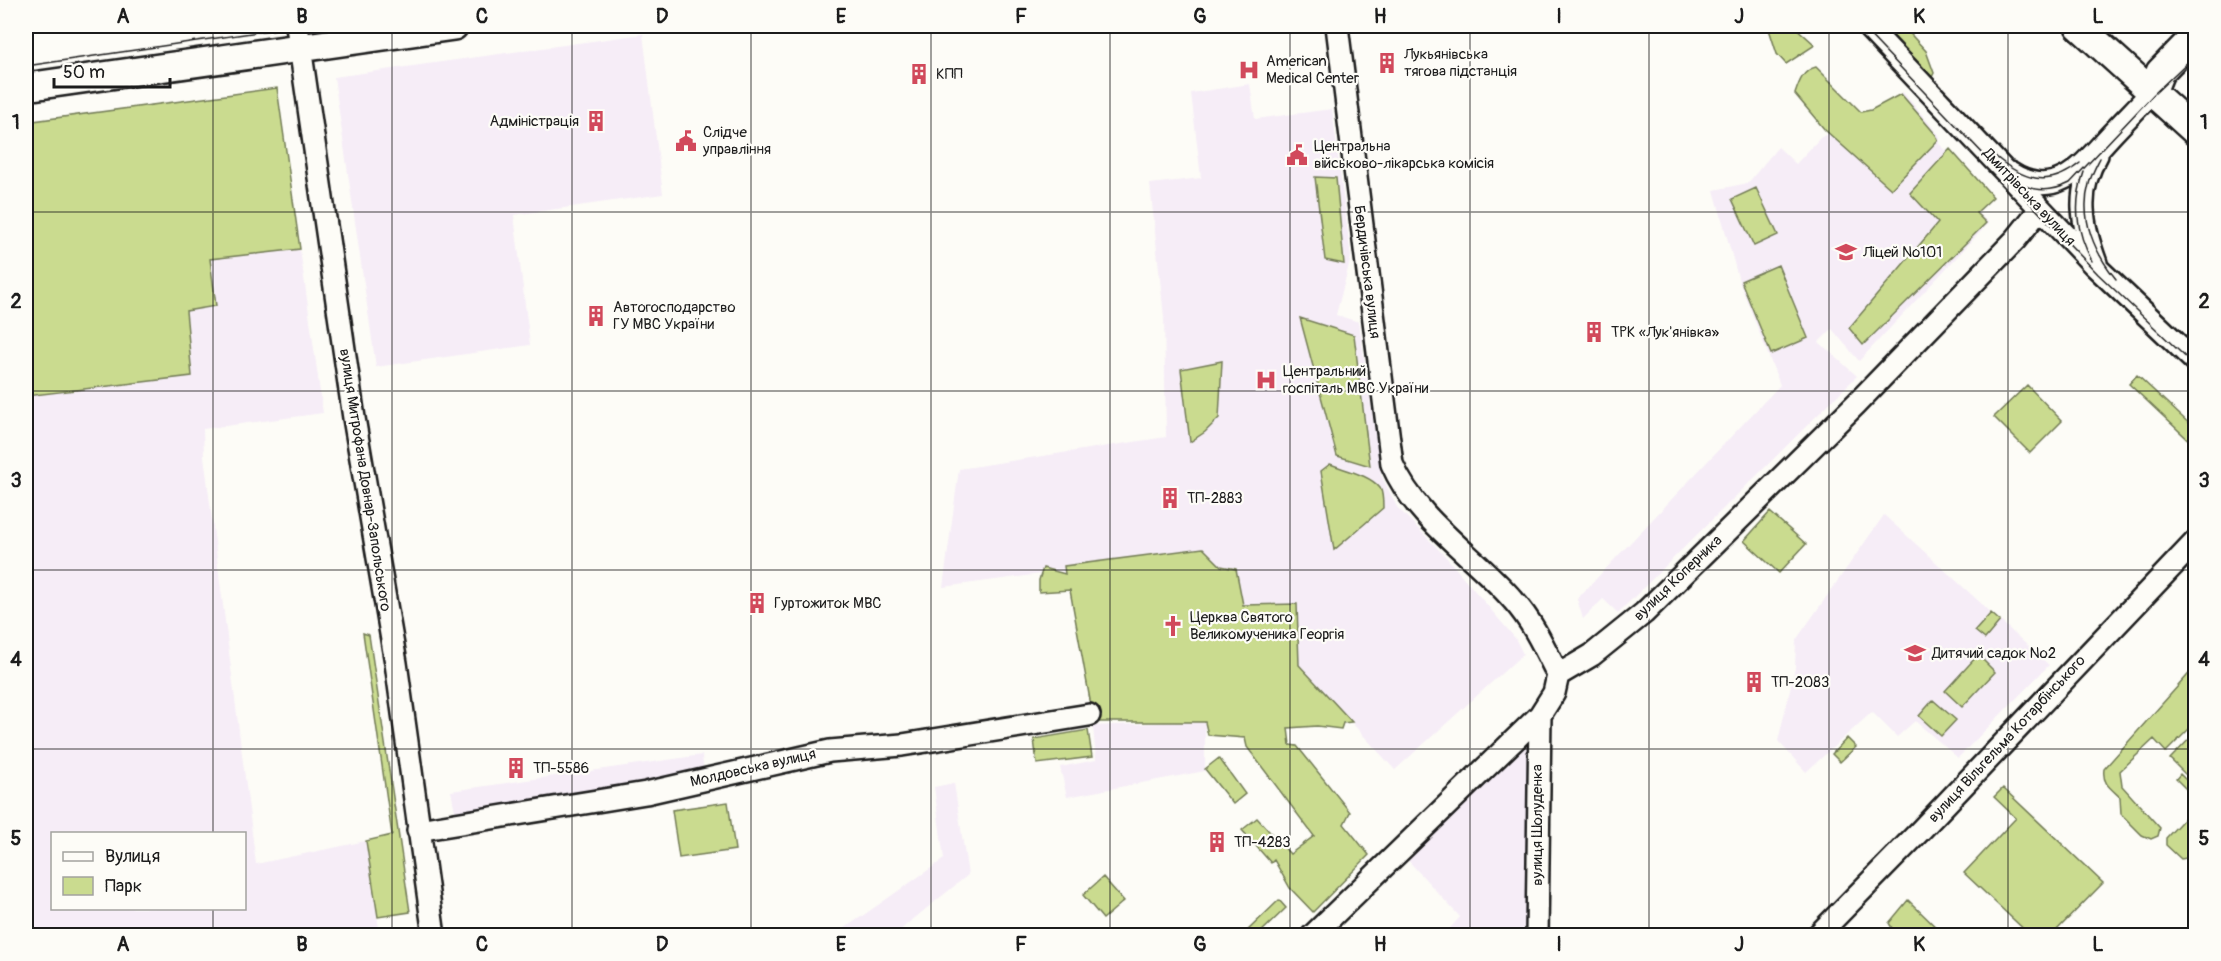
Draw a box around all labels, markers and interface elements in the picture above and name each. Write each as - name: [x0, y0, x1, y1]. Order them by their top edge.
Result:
- text: A: [117, 4, 130, 29]
- text: B: [296, 4, 308, 29]
- text: C: [476, 4, 488, 29]
- text: D: [656, 4, 669, 29]
- text: E: [836, 4, 847, 29]
- text: F: [1015, 4, 1027, 29]
- text: G: [1193, 4, 1207, 29]
- text: H: [1374, 4, 1387, 29]
- text: I: [1556, 4, 1562, 29]
- text: J: [1734, 4, 1744, 29]
- text: K: [1913, 4, 1925, 29]
- text: L: [2092, 4, 2104, 29]
- place label: Лукьянiвська тягова пiдстанцiя: [1403, 45, 1517, 81]
- scale bar: [54, 51, 170, 89]
- building icon: Лукьянiвська тягова пiдстанцiя: [1375, 51, 1399, 75]
- place label: American Medical Center: [1266, 52, 1360, 88]
- hospital icon: American Medical Center: [1237, 58, 1261, 82]
- text: 50 m: [63, 61, 105, 84]
- building icon: КПП: [907, 62, 931, 86]
- place label: КПП: [936, 65, 963, 84]
- building icon: Адміністрація: [584, 109, 608, 133]
- text: 1: [12, 110, 20, 135]
- text: 1: [2200, 110, 2208, 135]
- place label: Адміністрація: [490, 112, 579, 131]
- place label: Слідче управління: [702, 123, 771, 159]
- public building icon: Слідче управління: [674, 129, 698, 153]
- place label: Центральна військово-лікарська комісія: [1314, 137, 1494, 173]
- public building icon: Центральна військово-лікарська комісія: [1285, 143, 1309, 167]
- street label: Дмитрівська вулиця: [1978, 143, 2079, 250]
- street label: Бердичівська вулиця: [1349, 204, 1385, 340]
- school or university icon: Ліцей №101: [1834, 240, 1858, 264]
- place label: Ліцей №101: [1862, 243, 1942, 262]
- text: 2: [10, 289, 22, 314]
- text: 2: [2198, 289, 2210, 314]
- place label: Автогосподарство ГУ МВС України: [613, 298, 736, 334]
- building icon: Автогосподарство ГУ МВС України: [584, 304, 608, 328]
- building icon: ТРК «Лук'янівка»: [1582, 320, 1606, 344]
- place label: ТРК «Лук'янівка»: [1611, 323, 1720, 342]
- street label: вулиця Митрофана Довнар-Запольського: [335, 347, 395, 613]
- place label: Центральний госпіталь МВС України: [1283, 362, 1429, 398]
- hospital icon: Центральний госпіталь МВС України: [1254, 368, 1278, 392]
- text: 3: [10, 468, 22, 493]
- text: 3: [2198, 468, 2210, 493]
- building icon: ТП-2883: [1158, 486, 1182, 510]
- place label: ТП-2883: [1187, 489, 1243, 508]
- street label: вулиця Коперника: [1630, 531, 1726, 625]
- building icon: Гуртожиток МВС: [745, 591, 769, 615]
- place label: Гуртожиток МВС: [774, 594, 882, 613]
- place label: Церква Святого Великомученика Георгія: [1190, 608, 1344, 644]
- church icon: Церква Святого Великомученика Георгія: [1161, 614, 1185, 638]
- school or university icon: Дитячий садок №2: [1903, 641, 1927, 665]
- place label: Дитячий садок №2: [1931, 644, 2056, 663]
- text: 4: [10, 647, 22, 672]
- text: 4: [2198, 647, 2210, 672]
- street label: вулиця Вільгельма Котарбінського: [1924, 651, 2090, 827]
- building icon: ТП-2083: [1742, 670, 1766, 694]
- place label: ТП-2083: [1771, 673, 1829, 692]
- street label: Молдовська вулиця: [688, 744, 818, 792]
- building icon: ТП-5586: [504, 756, 528, 780]
- place label: ТП-5586: [533, 759, 589, 778]
- street label: вулиця Шолуденка: [1528, 764, 1547, 886]
- text: 5: [11, 826, 22, 851]
- text: 5: [2199, 826, 2210, 851]
- building icon: ТП-4283: [1205, 830, 1229, 854]
- legend: [51, 832, 246, 910]
- place label: ТП-4283: [1234, 833, 1291, 852]
- text: Вулиця: [105, 845, 160, 868]
- text: Парк: [105, 875, 142, 898]
- text: A: [117, 932, 130, 957]
- text: B: [296, 932, 308, 957]
- text: C: [476, 932, 488, 957]
- text: D: [656, 932, 669, 957]
- text: E: [836, 932, 847, 957]
- text: F: [1015, 932, 1027, 957]
- text: G: [1193, 932, 1207, 957]
- text: H: [1374, 932, 1387, 957]
- text: I: [1556, 932, 1562, 957]
- text: J: [1734, 932, 1744, 957]
- text: K: [1913, 932, 1925, 957]
- text: L: [2092, 932, 2104, 957]

